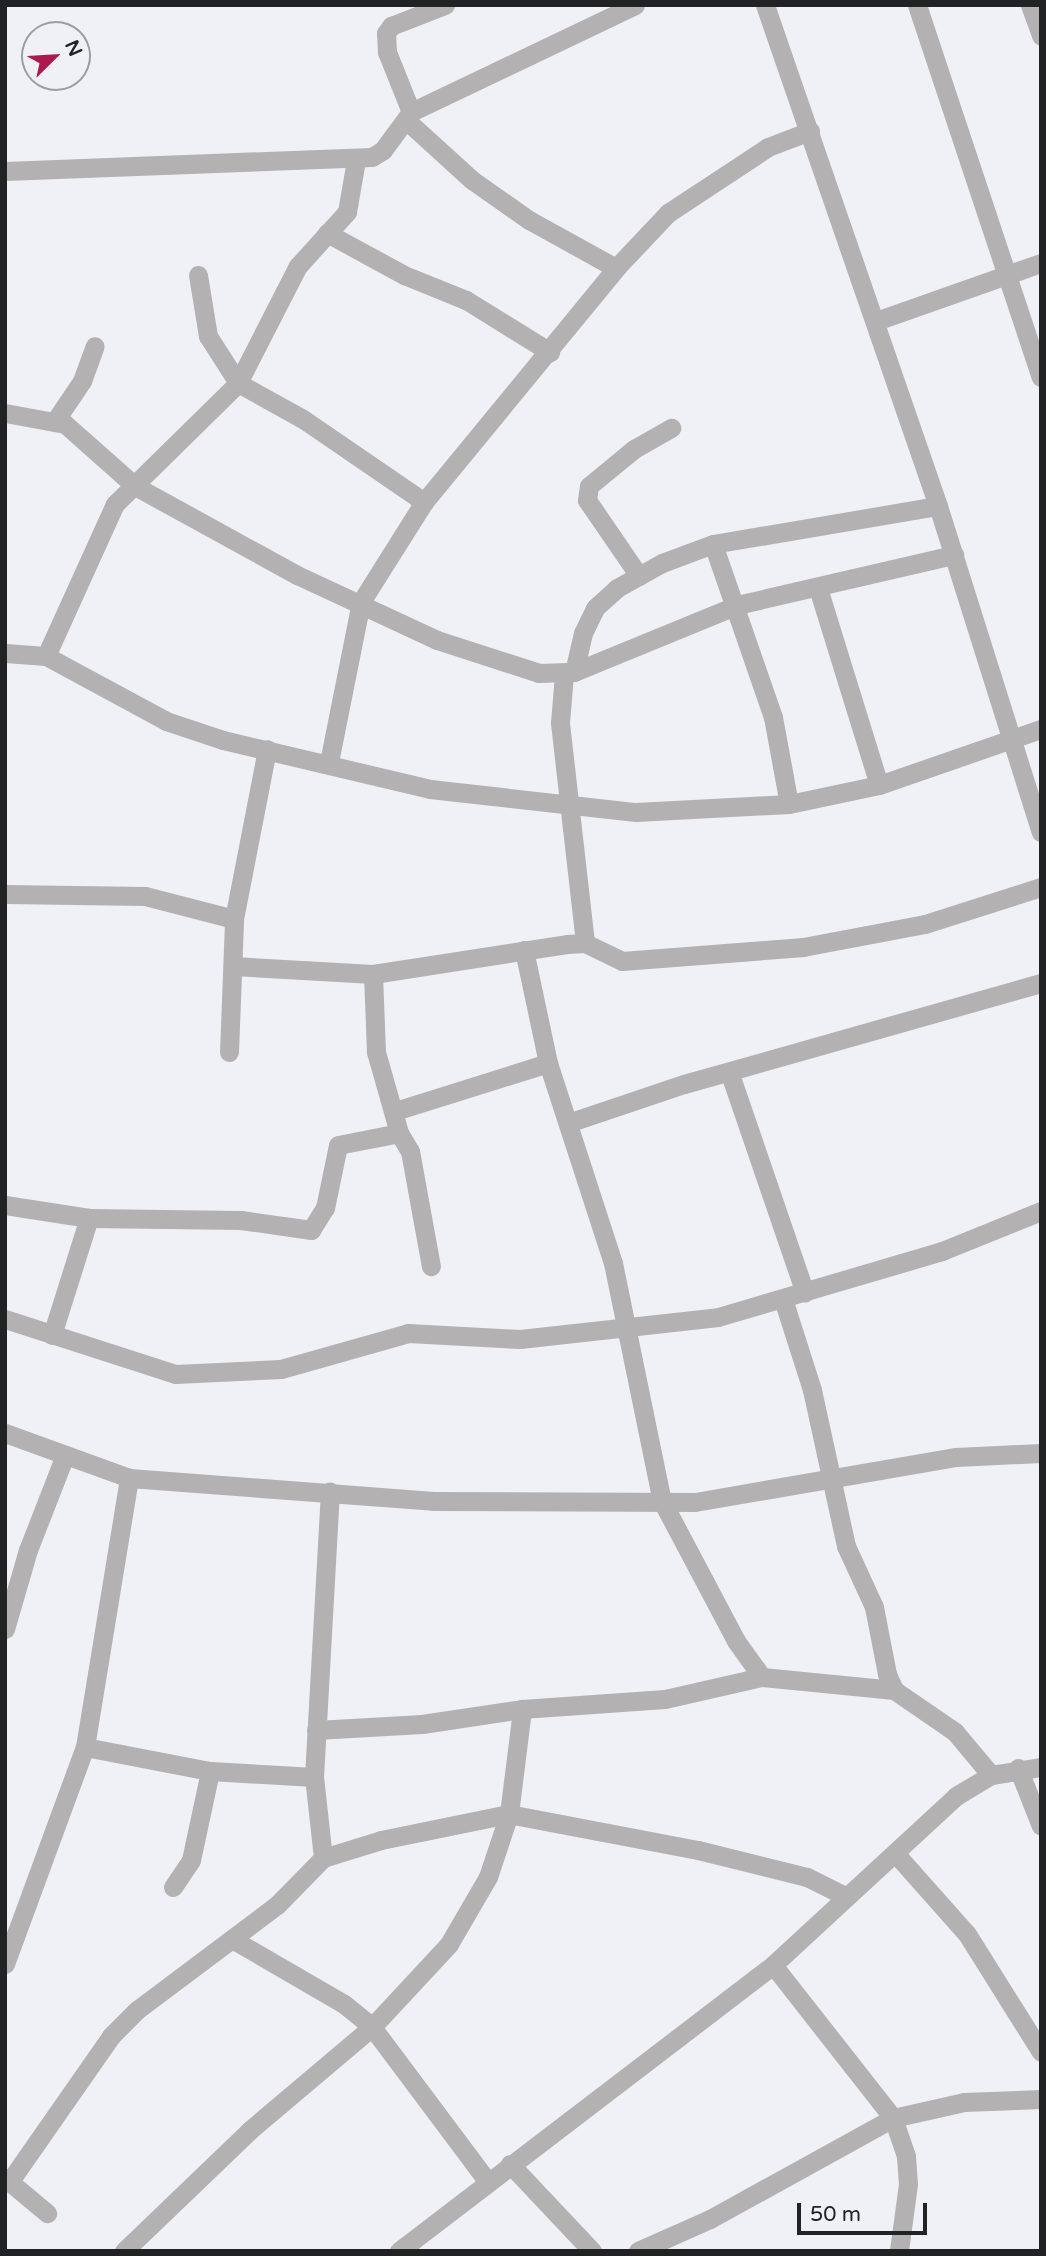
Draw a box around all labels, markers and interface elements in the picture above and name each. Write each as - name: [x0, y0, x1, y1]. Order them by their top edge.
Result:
- north arrow: [21, 21, 91, 91]
- text: N: [60, 37, 87, 60]
- scale bar: [801, 2190, 930, 2234]
- text: 50 m: [810, 2202, 861, 2227]

